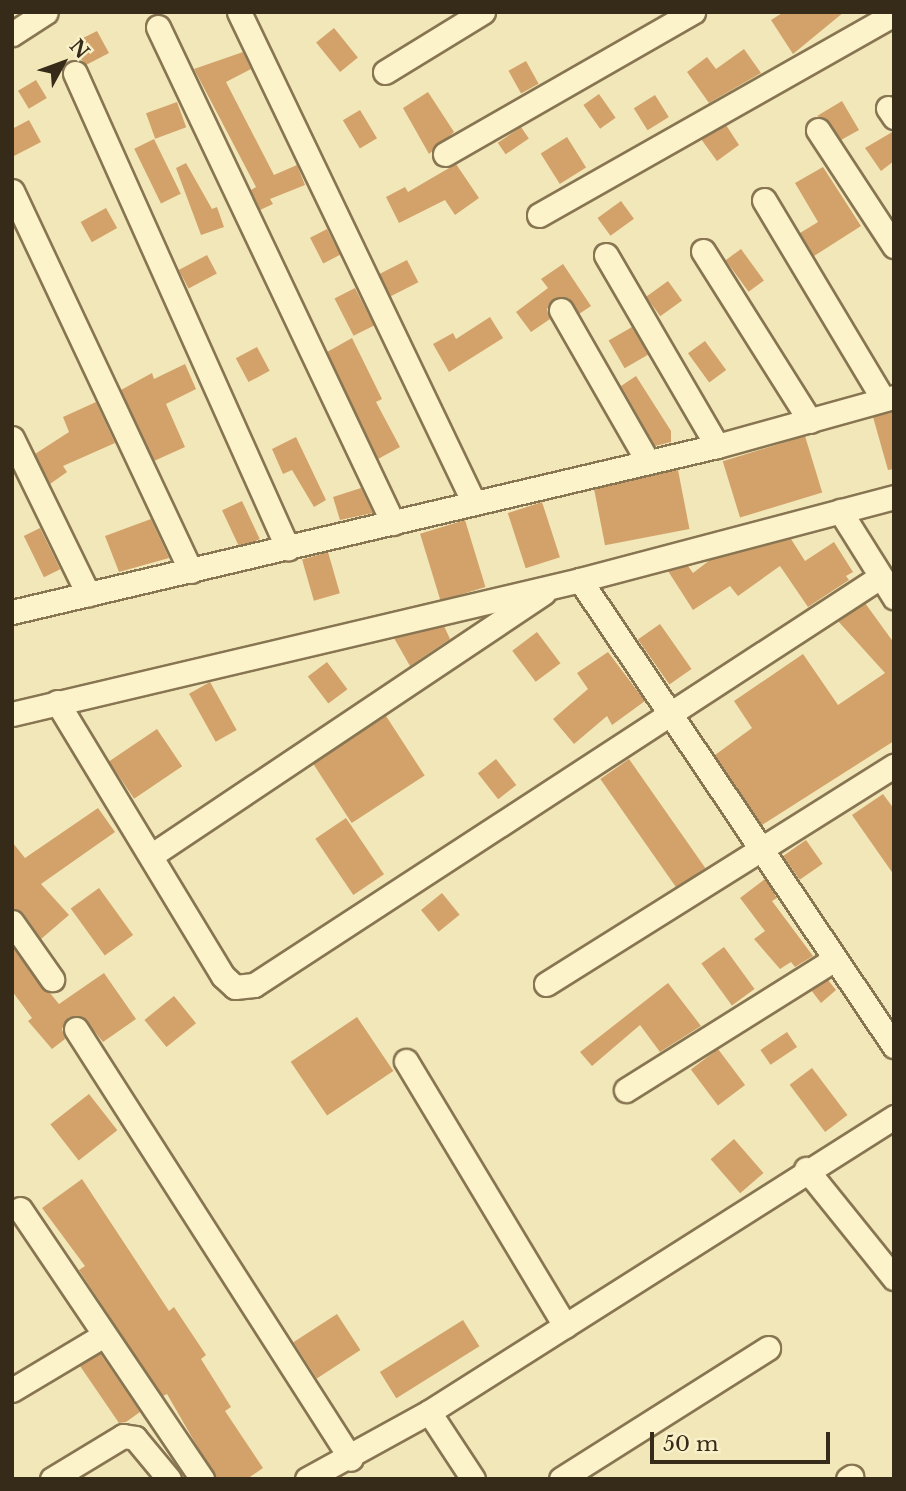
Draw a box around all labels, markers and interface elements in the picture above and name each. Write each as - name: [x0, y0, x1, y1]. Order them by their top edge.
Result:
- north arrow: [28, 28, 98, 98]
- text: N: [65, 35, 94, 63]
- scale bar: [654, 1418, 834, 1462]
- text: 50 m: [663, 1431, 718, 1457]

